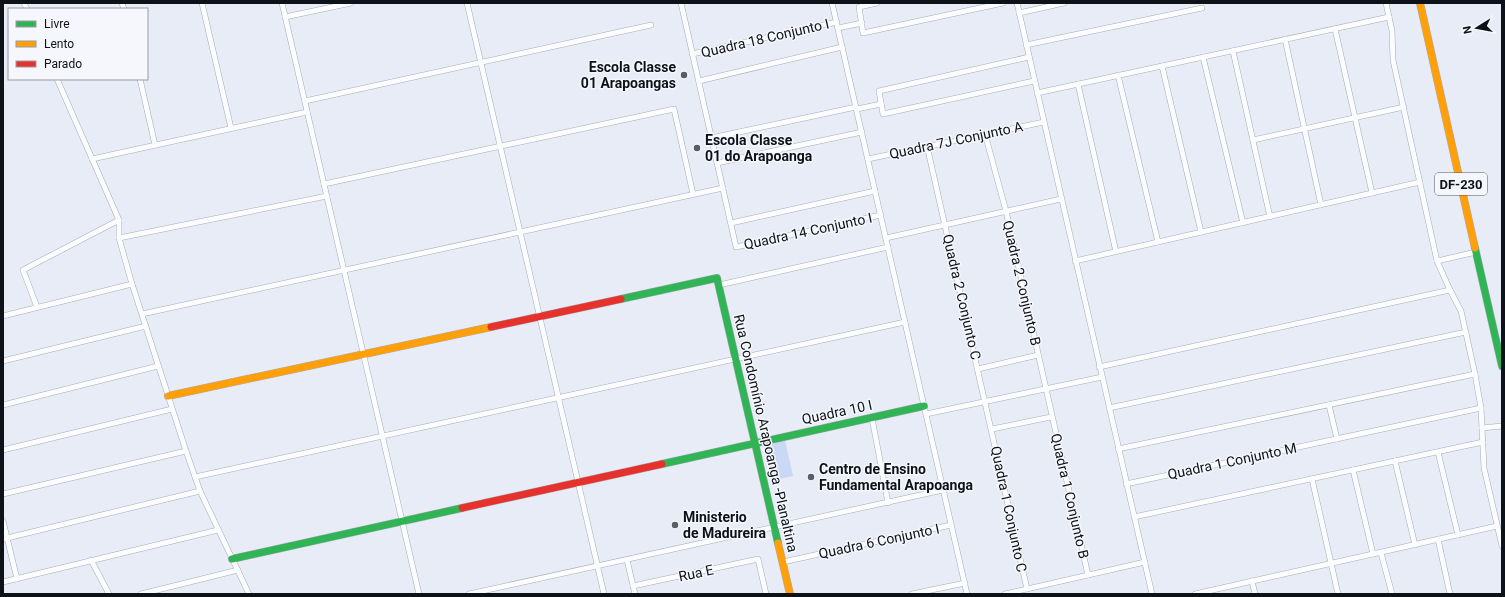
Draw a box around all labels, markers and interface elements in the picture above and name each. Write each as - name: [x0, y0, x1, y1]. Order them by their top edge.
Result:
- legend: [8, 8, 148, 80]
- north arrow: [1457, 8, 1497, 48]
- street label: Quadra 18 Conjunto I: [699, 15, 831, 61]
- text: Livre: [44, 17, 70, 31]
- text: N: [1461, 25, 1475, 35]
- text: Lento: [44, 37, 74, 51]
- text: Parado: [44, 57, 82, 71]
- place label: Escola Classe 01 Arapoangas: [581, 59, 676, 91]
- marker: Escola Classe 01 Arapoangas: [679, 70, 689, 80]
- street label: Quadra 7J Conjunto A: [888, 118, 1024, 162]
- place label: Escola Classe 01 do Arapoanga: [705, 132, 813, 164]
- marker: Escola Classe 01 do Arapoanga: [692, 143, 702, 153]
- road number: DF-230: [1435, 173, 1487, 195]
- street label: Quadra 14 Conjunto I: [742, 210, 874, 252]
- street label: Quadra 2 Conjunto B: [1000, 219, 1044, 347]
- street label: Quadra 2 Conjunto C: [940, 233, 984, 361]
- street label: Rua Condomínio Arapoanga -Planaltina: [731, 313, 801, 553]
- street label: Quadra 10 I: [800, 397, 874, 427]
- street label: Quadra 1 Conjunto B: [1048, 432, 1092, 560]
- street label: Quadra 1 Conjunto M: [1166, 440, 1298, 482]
- street label: Quadra 1 Conjunto C: [988, 445, 1030, 573]
- place label: Centro de Ensino Fundamental Arapoanga: [819, 461, 973, 493]
- marker: Centro de Ensino Fundamental Arapoanga: [806, 472, 816, 482]
- place label: Ministerio de Madureira: [683, 509, 767, 541]
- marker: Ministerio de Madureira: [670, 520, 680, 530]
- street label: Quadra 6 Conjunto I: [817, 520, 941, 562]
- street label: Rua E: [677, 561, 715, 585]

